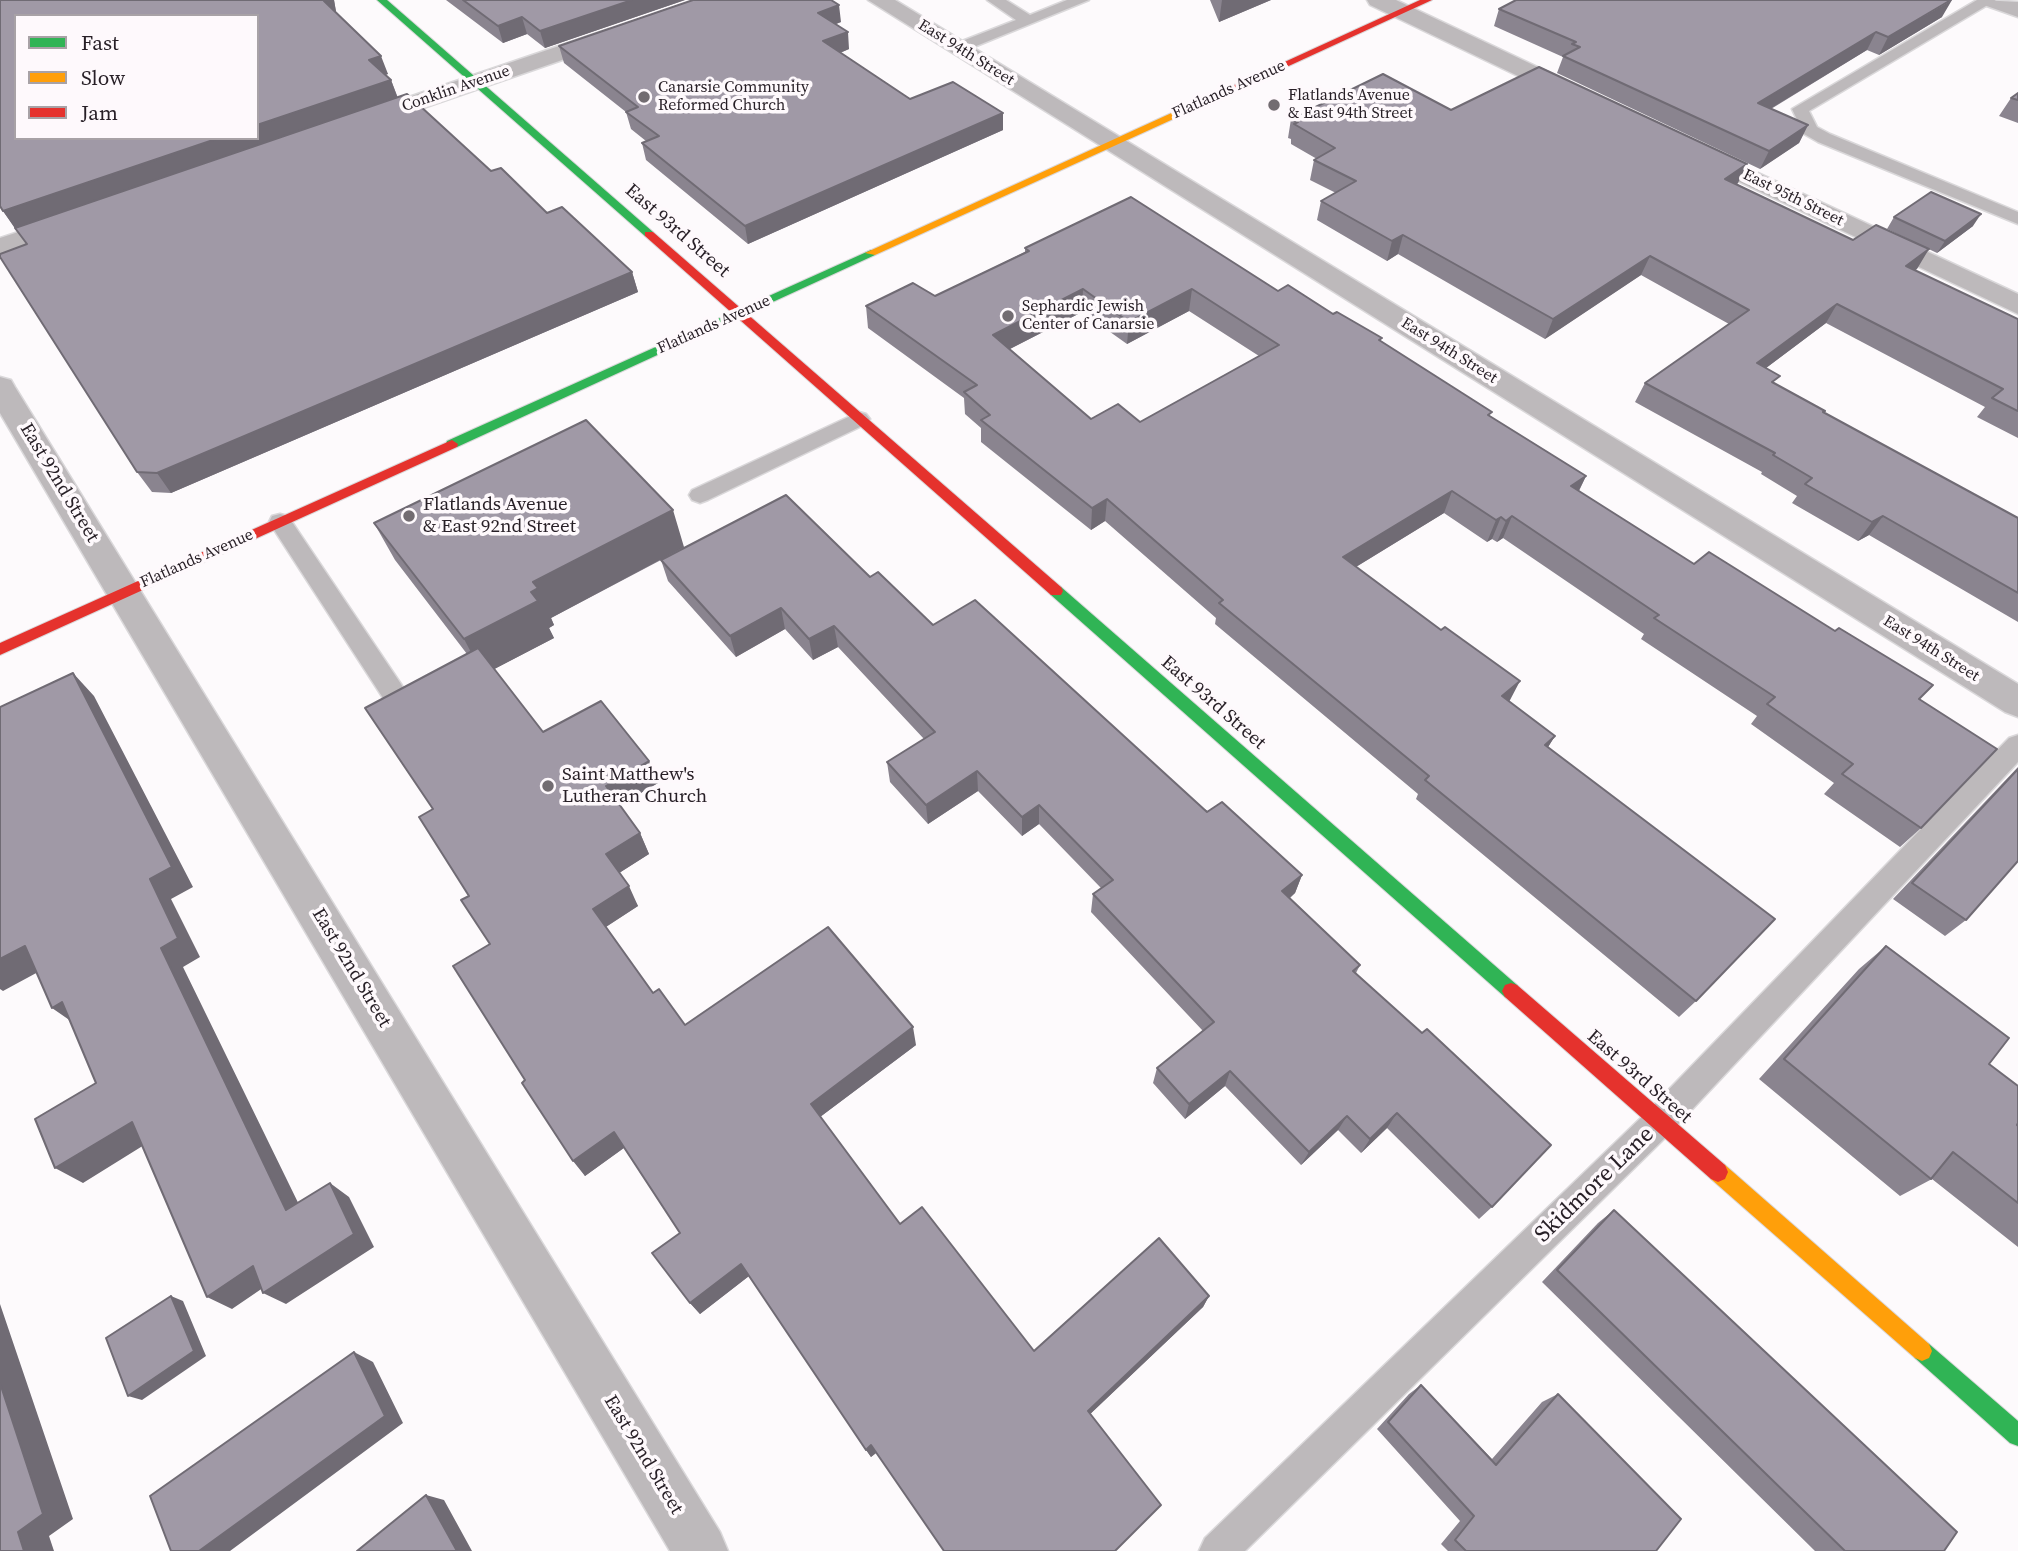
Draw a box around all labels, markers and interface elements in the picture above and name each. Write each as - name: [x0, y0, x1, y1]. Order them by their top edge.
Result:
- legend: [14, 14, 259, 140]
- street label: East 94th Street: [914, 16, 1018, 90]
- text: Fast: [81, 28, 119, 57]
- street label: Flatlands Avenue: [1169, 56, 1289, 124]
- street label: Conklin Avenue: [400, 62, 512, 116]
- text: Slow: [81, 63, 125, 92]
- place label: Canarsie Community Reformed Church: [658, 78, 809, 116]
- place label: Flatlands Avenue & East 94th Street: [1288, 86, 1413, 124]
- marker: Canarsie Community Reformed Church: [636, 89, 652, 105]
- marker: Flatlands Avenue & East 94th Street: [1266, 97, 1282, 113]
- text: Jam: [81, 98, 118, 127]
- street label: East 95th Street: [1740, 165, 1846, 231]
- street label: East 93rd Street: [620, 179, 734, 283]
- street label: Flatlands Avenue: [654, 291, 774, 359]
- place label: Sephardic Jewish Center of Canarsie: [1022, 297, 1154, 335]
- marker: Sephardic Jewish Center of Canarsie: [1000, 308, 1016, 324]
- street label: East 94th Street: [1397, 314, 1501, 388]
- street label: East 92nd Street: [15, 419, 103, 547]
- place label: Flatlands Avenue & East 92nd Street: [423, 494, 576, 538]
- marker: Flatlands Avenue & East 92nd Street: [401, 508, 417, 524]
- street label: Flatlands Avenue: [137, 525, 257, 593]
- street label: East 94th Street: [1879, 612, 1983, 686]
- street label: East 93rd Street: [1156, 651, 1270, 755]
- place label: Saint Matthew's Lutheran Church: [562, 764, 707, 808]
- marker: Saint Matthew's Lutheran Church: [540, 778, 556, 794]
- street label: East 92nd Street: [307, 904, 395, 1032]
- street label: East 93rd Street: [1582, 1025, 1696, 1129]
- street label: Skidmore Lane: [1530, 1121, 1660, 1249]
- street label: East 92nd Street: [599, 1391, 687, 1519]

